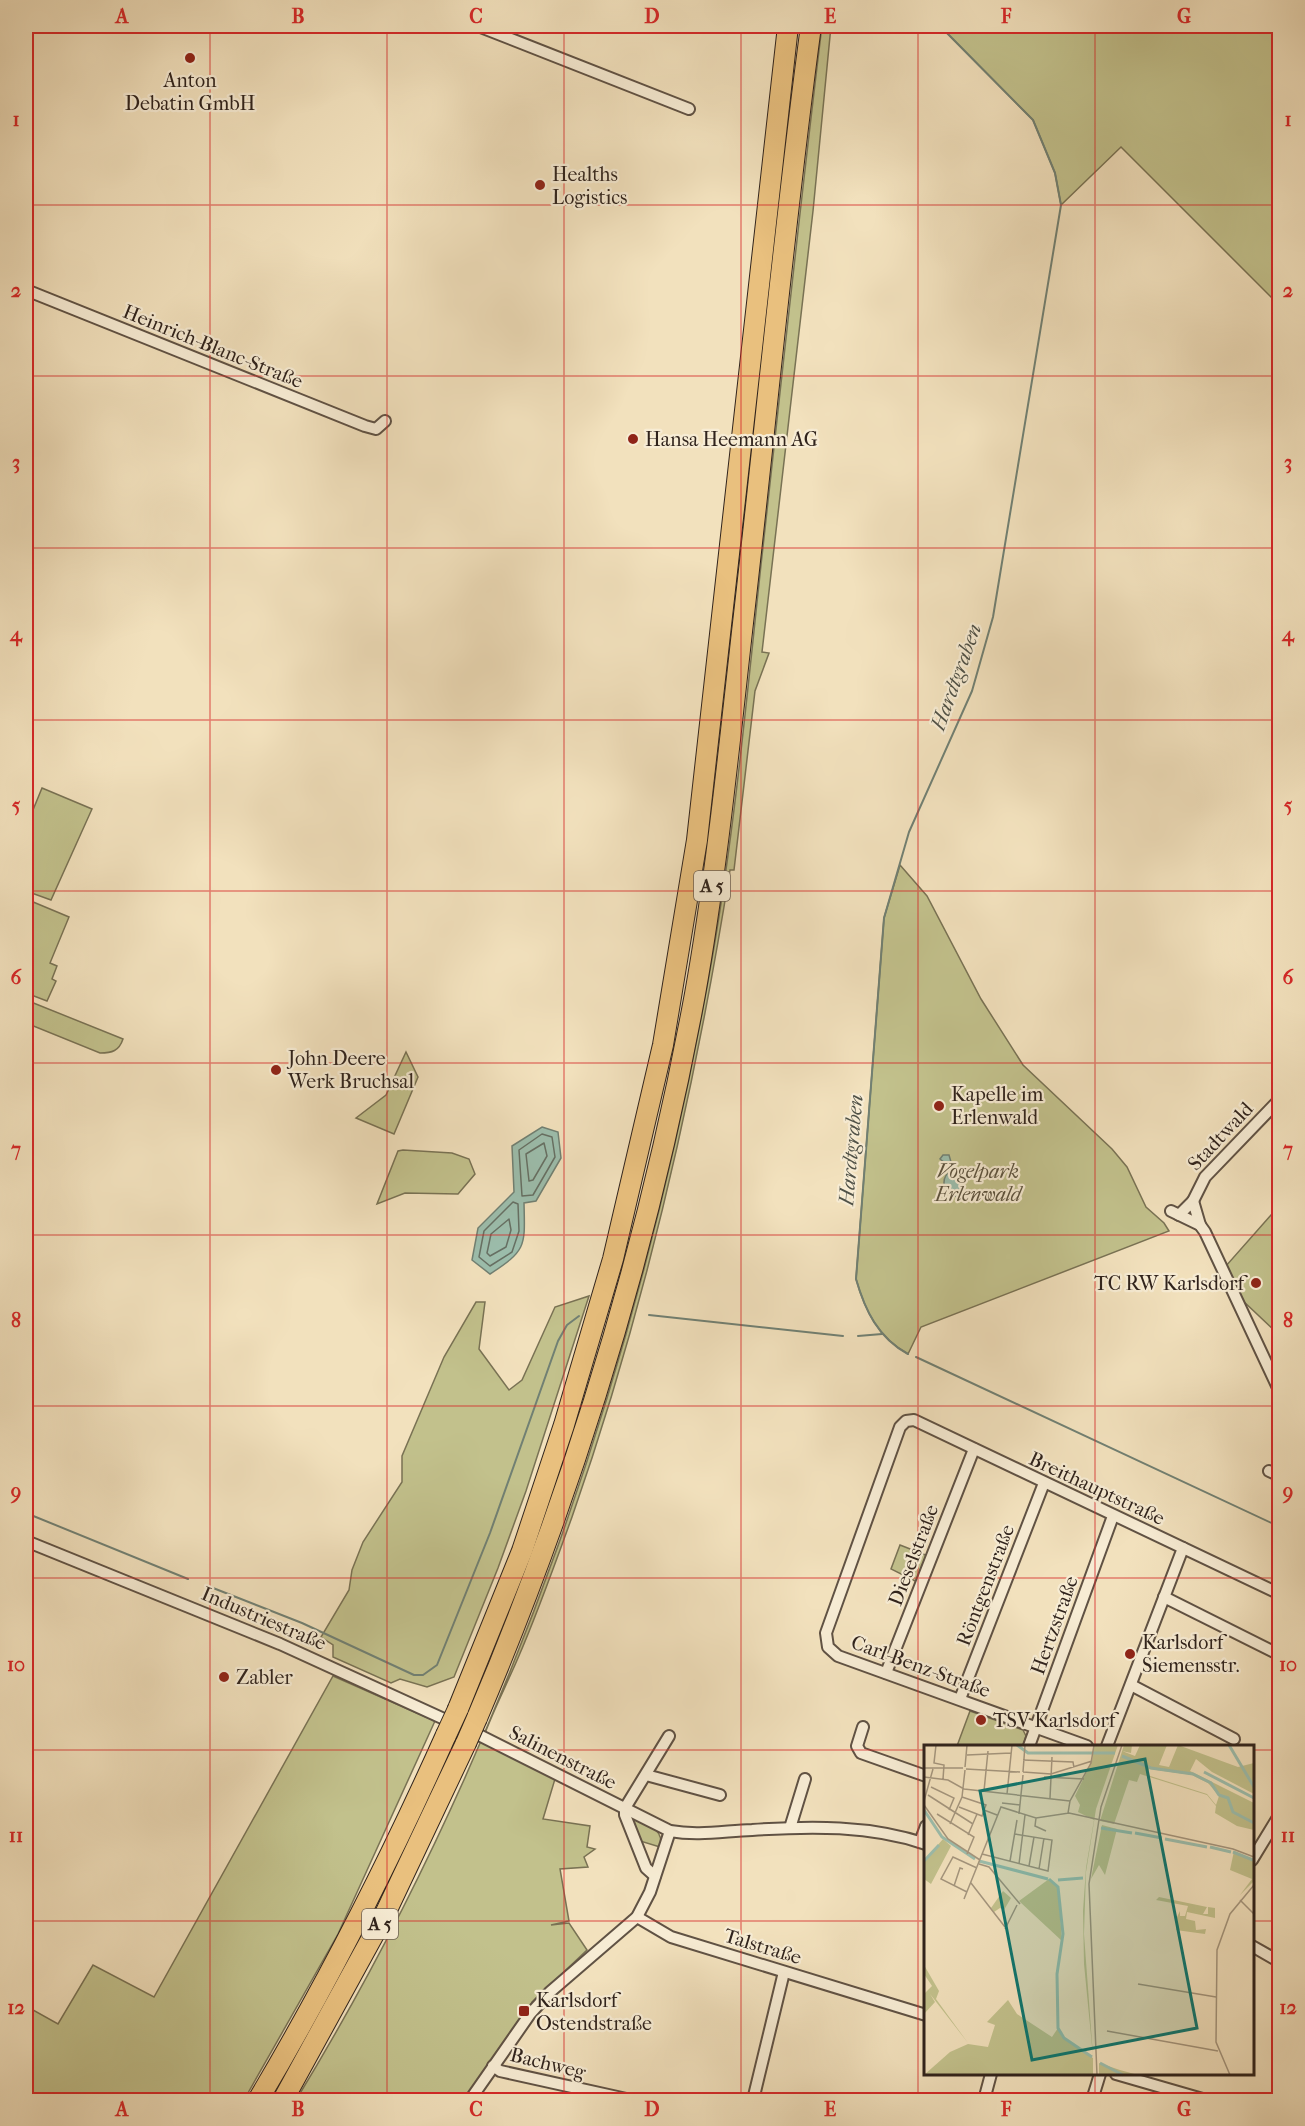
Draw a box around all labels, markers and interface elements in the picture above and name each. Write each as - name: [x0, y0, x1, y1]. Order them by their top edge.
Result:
- text: A: [114, 5, 130, 28]
- text: B: [291, 5, 305, 28]
- text: C: [469, 5, 483, 28]
- text: D: [644, 5, 660, 28]
- text: E: [824, 5, 836, 28]
- text: F: [1000, 5, 1012, 28]
- text: G: [1177, 5, 1191, 28]
- marker: Anton Debatin GmbH: [183, 51, 197, 65]
- place label: Anton Debatin GmbH: [125, 69, 255, 115]
- text: 1: [12, 108, 20, 131]
- text: 1: [1284, 108, 1292, 131]
- place label: Healths Logistics: [552, 163, 628, 209]
- marker: Healths Logistics: [533, 178, 547, 192]
- text: 2: [11, 279, 21, 302]
- text: 2: [1283, 279, 1293, 302]
- street label: Heinrich-Blanc-Straße: [120, 300, 306, 393]
- place label: Hansa Heemann AG: [645, 428, 818, 451]
- marker: Hansa Heemann AG: [626, 432, 640, 446]
- text: 3: [12, 451, 20, 474]
- text: 3: [1284, 451, 1292, 474]
- water label: Hardtgraben: [925, 620, 986, 734]
- text: 4: [9, 623, 23, 647]
- text: 4: [1281, 623, 1295, 647]
- text: 5: [12, 794, 21, 817]
- text: 5: [1284, 794, 1293, 817]
- road number: A 5: [694, 871, 730, 901]
- text: 6: [11, 966, 23, 989]
- text: 6: [1283, 966, 1295, 989]
- place label: John Deere Werk Bruchsal: [286, 1047, 415, 1093]
- marker: John Deere Werk Bruchsal: [269, 1063, 283, 1077]
- place label: Kapelle im Erlenwald: [951, 1083, 1044, 1129]
- water label: Hardtgraben: [834, 1093, 868, 1208]
- street label: Stadtwald: [1183, 1097, 1259, 1175]
- marker: Kapelle im Erlenwald: [932, 1099, 946, 1113]
- text: 7: [10, 1138, 21, 1161]
- text: 7: [1282, 1138, 1293, 1161]
- park label: Vogelpark Erlenwald: [934, 1160, 1024, 1206]
- place label: TC RW Karlsdorf: [1094, 1272, 1248, 1295]
- marker: TC RW Karlsdorf: [1249, 1276, 1263, 1290]
- text: 8: [11, 1309, 21, 1332]
- text: 8: [1283, 1309, 1293, 1332]
- street label: Breithauptstraße: [1025, 1447, 1168, 1530]
- text: 9: [10, 1481, 21, 1504]
- text: 9: [1282, 1481, 1293, 1504]
- street label: Dieselstraße: [884, 1501, 943, 1609]
- street label: Röntgenstraße: [952, 1521, 1019, 1649]
- street label: Hertzstraße: [1026, 1573, 1083, 1678]
- street label: Industriestraße: [198, 1582, 330, 1655]
- street label: Carl-Benz-Straße: [848, 1631, 994, 1702]
- place label: Karlsdorf Siemensstr.: [1142, 1631, 1240, 1677]
- marker: Karlsdorf Siemensstr.: [1123, 1647, 1137, 1661]
- text: 10: [7, 1653, 25, 1676]
- text: 10: [1279, 1653, 1297, 1676]
- place label: Zabler: [236, 1666, 293, 1689]
- marker: Zabler: [217, 1670, 231, 1684]
- place label: TSV Karlsdorf: [993, 1709, 1120, 1732]
- marker: TSV Karlsdorf: [974, 1713, 988, 1727]
- street label: Salinenstraße: [505, 1721, 620, 1794]
- inset map: [924, 1745, 1254, 2075]
- text: 11: [9, 1824, 23, 1847]
- text: 11: [1281, 1824, 1295, 1847]
- road number: A 5: [362, 1909, 398, 1939]
- street label: Talstraße: [721, 1924, 804, 1969]
- place label: Karlsdorf Ostendstraße: [536, 1989, 652, 2035]
- text: 12: [7, 1996, 25, 2019]
- text: 12: [1279, 1996, 1297, 2019]
- marker: Karlsdorf Ostendstraße: [517, 2004, 531, 2018]
- street label: Bachweg: [508, 2043, 588, 2084]
- text: A: [114, 2098, 130, 2121]
- text: B: [291, 2098, 305, 2121]
- text: C: [469, 2098, 483, 2121]
- text: D: [644, 2098, 660, 2121]
- text: E: [824, 2098, 836, 2121]
- text: F: [1000, 2098, 1012, 2121]
- text: G: [1177, 2098, 1191, 2121]

